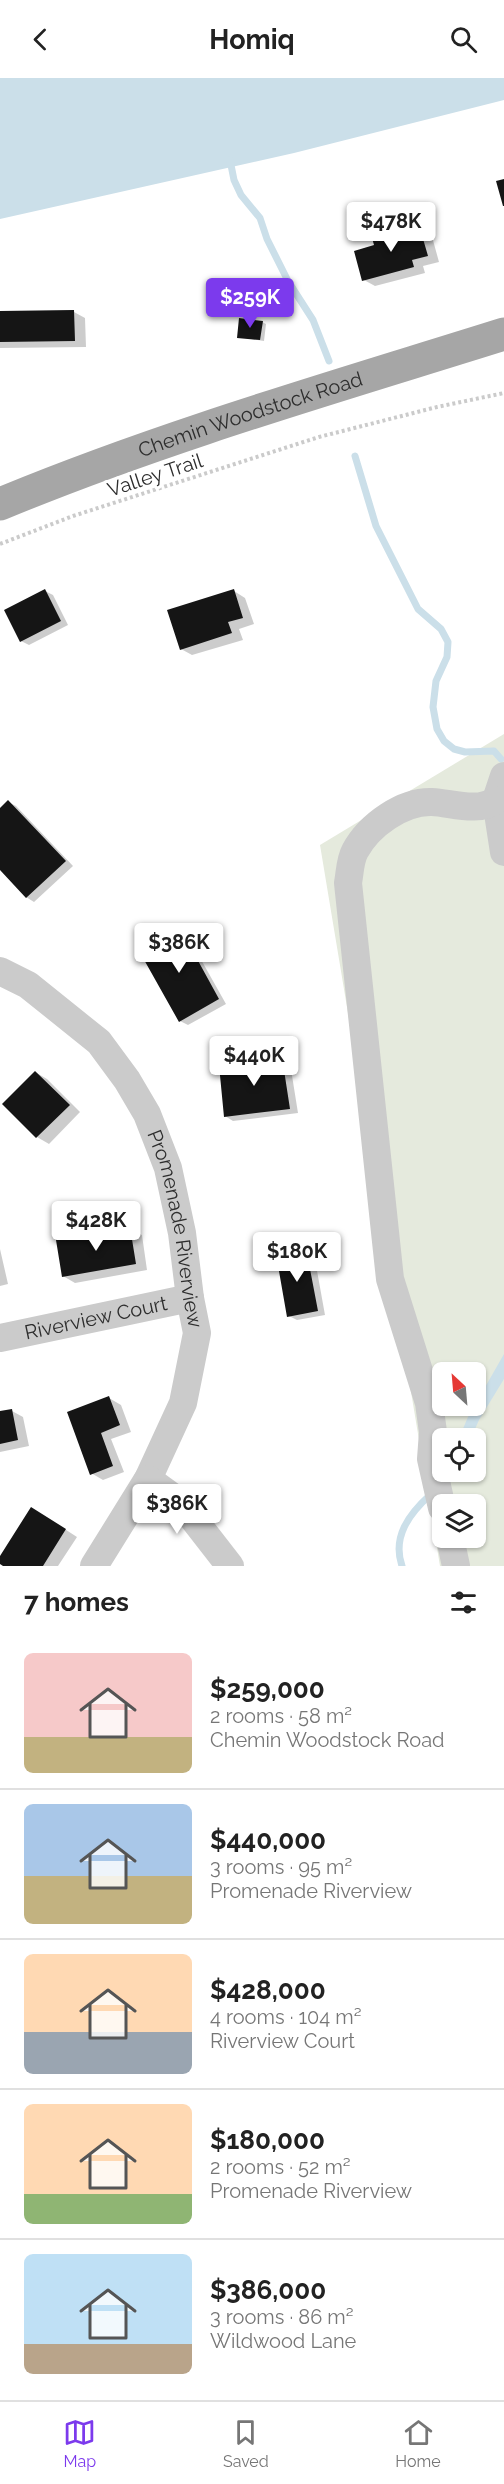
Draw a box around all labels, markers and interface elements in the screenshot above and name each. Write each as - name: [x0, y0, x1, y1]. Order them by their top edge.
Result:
- icon: back: [24, 23, 57, 56]
- icon: search: [447, 23, 480, 56]
- text: Homiq: [209, 24, 295, 55]
- pin: $478K: [349, 202, 433, 253]
- text: $478K: [361, 209, 421, 233]
- pin: $259K: [208, 278, 292, 329]
- text: $259K: [220, 285, 280, 309]
- street label: Chemin Woodstock Road: [135, 367, 365, 462]
- street label: Valley Trail: [104, 448, 206, 502]
- pin: $386K: [137, 923, 221, 974]
- text: $386K: [148, 930, 210, 954]
- pin: $440K: [212, 1036, 296, 1087]
- text: $440K: [223, 1043, 285, 1067]
- street label: Promenade Riverview: [142, 1126, 208, 1330]
- pin: $428K: [54, 1201, 138, 1252]
- text: $428K: [66, 1208, 126, 1232]
- pin: $180K: [255, 1232, 339, 1283]
- text: $180K: [267, 1239, 327, 1263]
- street label: Riverview Court: [22, 1291, 170, 1344]
- north arrow: [432, 1362, 486, 1416]
- map controls: [432, 1362, 486, 1548]
- button: locate: [432, 1428, 486, 1482]
- pin: $386K: [135, 1484, 219, 1535]
- text: $386K: [146, 1491, 208, 1515]
- button: layers: [432, 1494, 486, 1548]
- icon: filters: [447, 1586, 480, 1619]
- text: 7 homes: [24, 1587, 129, 1617]
- text: $259,000: [210, 1674, 325, 1704]
- icon: home: [72, 1677, 144, 1749]
- text: 2 rooms · 58 m²: [210, 1704, 352, 1728]
- text: Chemin Woodstock Road: [210, 1728, 445, 1752]
- text: $440,000: [210, 1825, 326, 1855]
- icon: home: [72, 1828, 144, 1900]
- text: 3 rooms · 95 m²: [210, 1855, 352, 1879]
- text: Promenade Riverview: [210, 1879, 412, 1903]
- text: $428,000: [210, 1975, 326, 2005]
- icon: home: [72, 1978, 144, 2050]
- text: 4 rooms · 104 m²: [210, 2005, 362, 2029]
- text: Riverview Court: [210, 2029, 355, 2053]
- text: $180,000: [210, 2125, 325, 2155]
- icon: home: [72, 2128, 144, 2200]
- text: 2 rooms · 52 m²: [210, 2155, 351, 2179]
- text: Promenade Riverview: [210, 2179, 412, 2203]
- text: $386,000: [210, 2275, 326, 2305]
- icon: home: [72, 2278, 144, 2350]
- text: 3 rooms · 86 m²: [210, 2305, 353, 2329]
- text: Wildwood Lane: [210, 2329, 356, 2353]
- tab: Map: [63, 2416, 96, 2471]
- tab: Saved: [223, 2416, 269, 2471]
- tab: Home: [395, 2416, 441, 2471]

